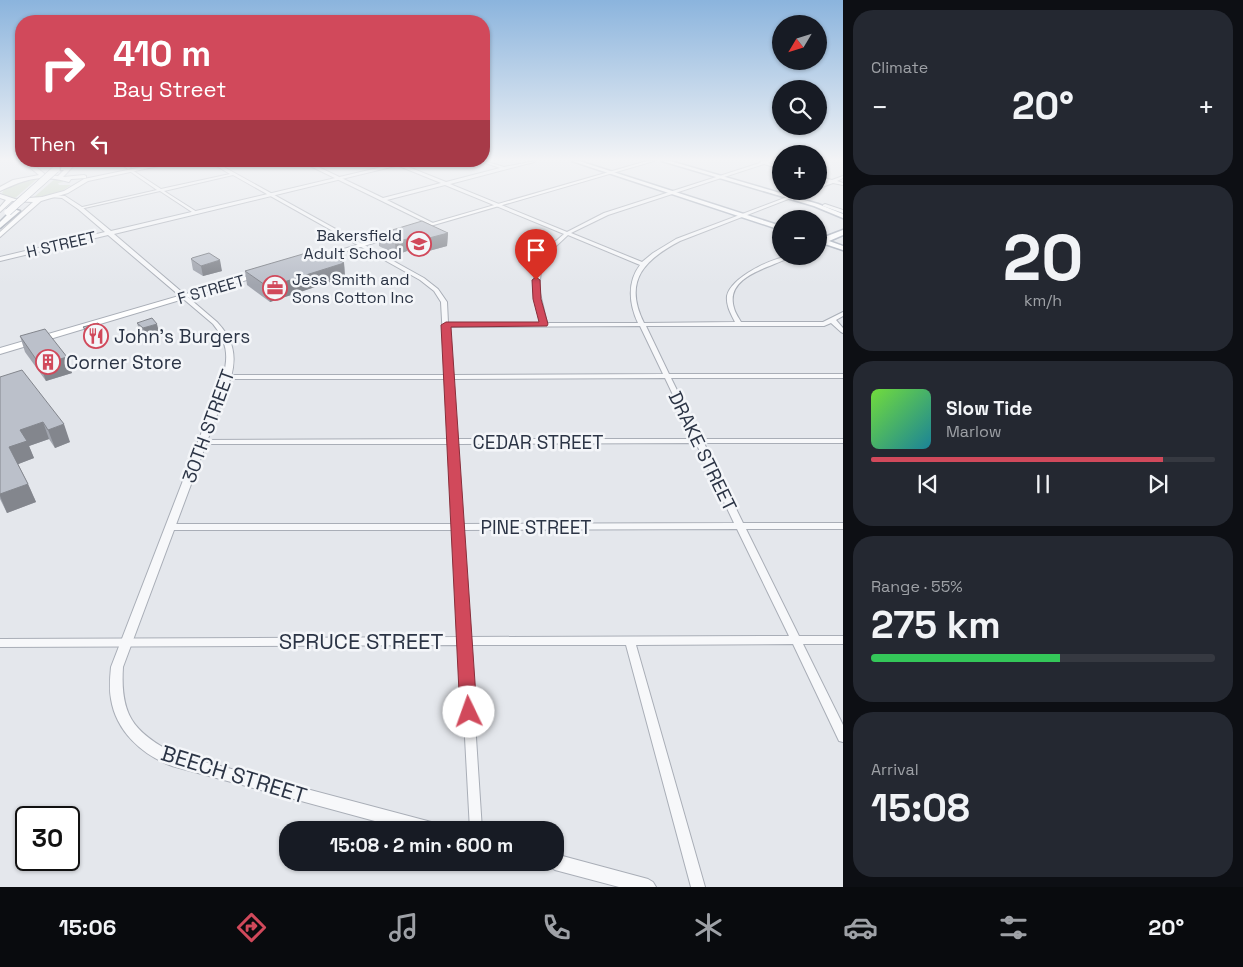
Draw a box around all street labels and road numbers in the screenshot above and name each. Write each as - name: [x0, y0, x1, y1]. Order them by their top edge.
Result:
- street label: H STREET: [24, 226, 98, 263]
- street label: F STREET: [175, 270, 247, 309]
- street label: 30TH STREET: [176, 366, 241, 486]
- street label: DRAKE STREET: [663, 387, 742, 515]
- street label: CEDAR STREET: [473, 430, 603, 455]
- street label: PINE STREET: [480, 515, 592, 540]
- street label: SPRUCE STREET: [279, 627, 443, 655]
- street label: BEECH STREET: [158, 739, 310, 809]

